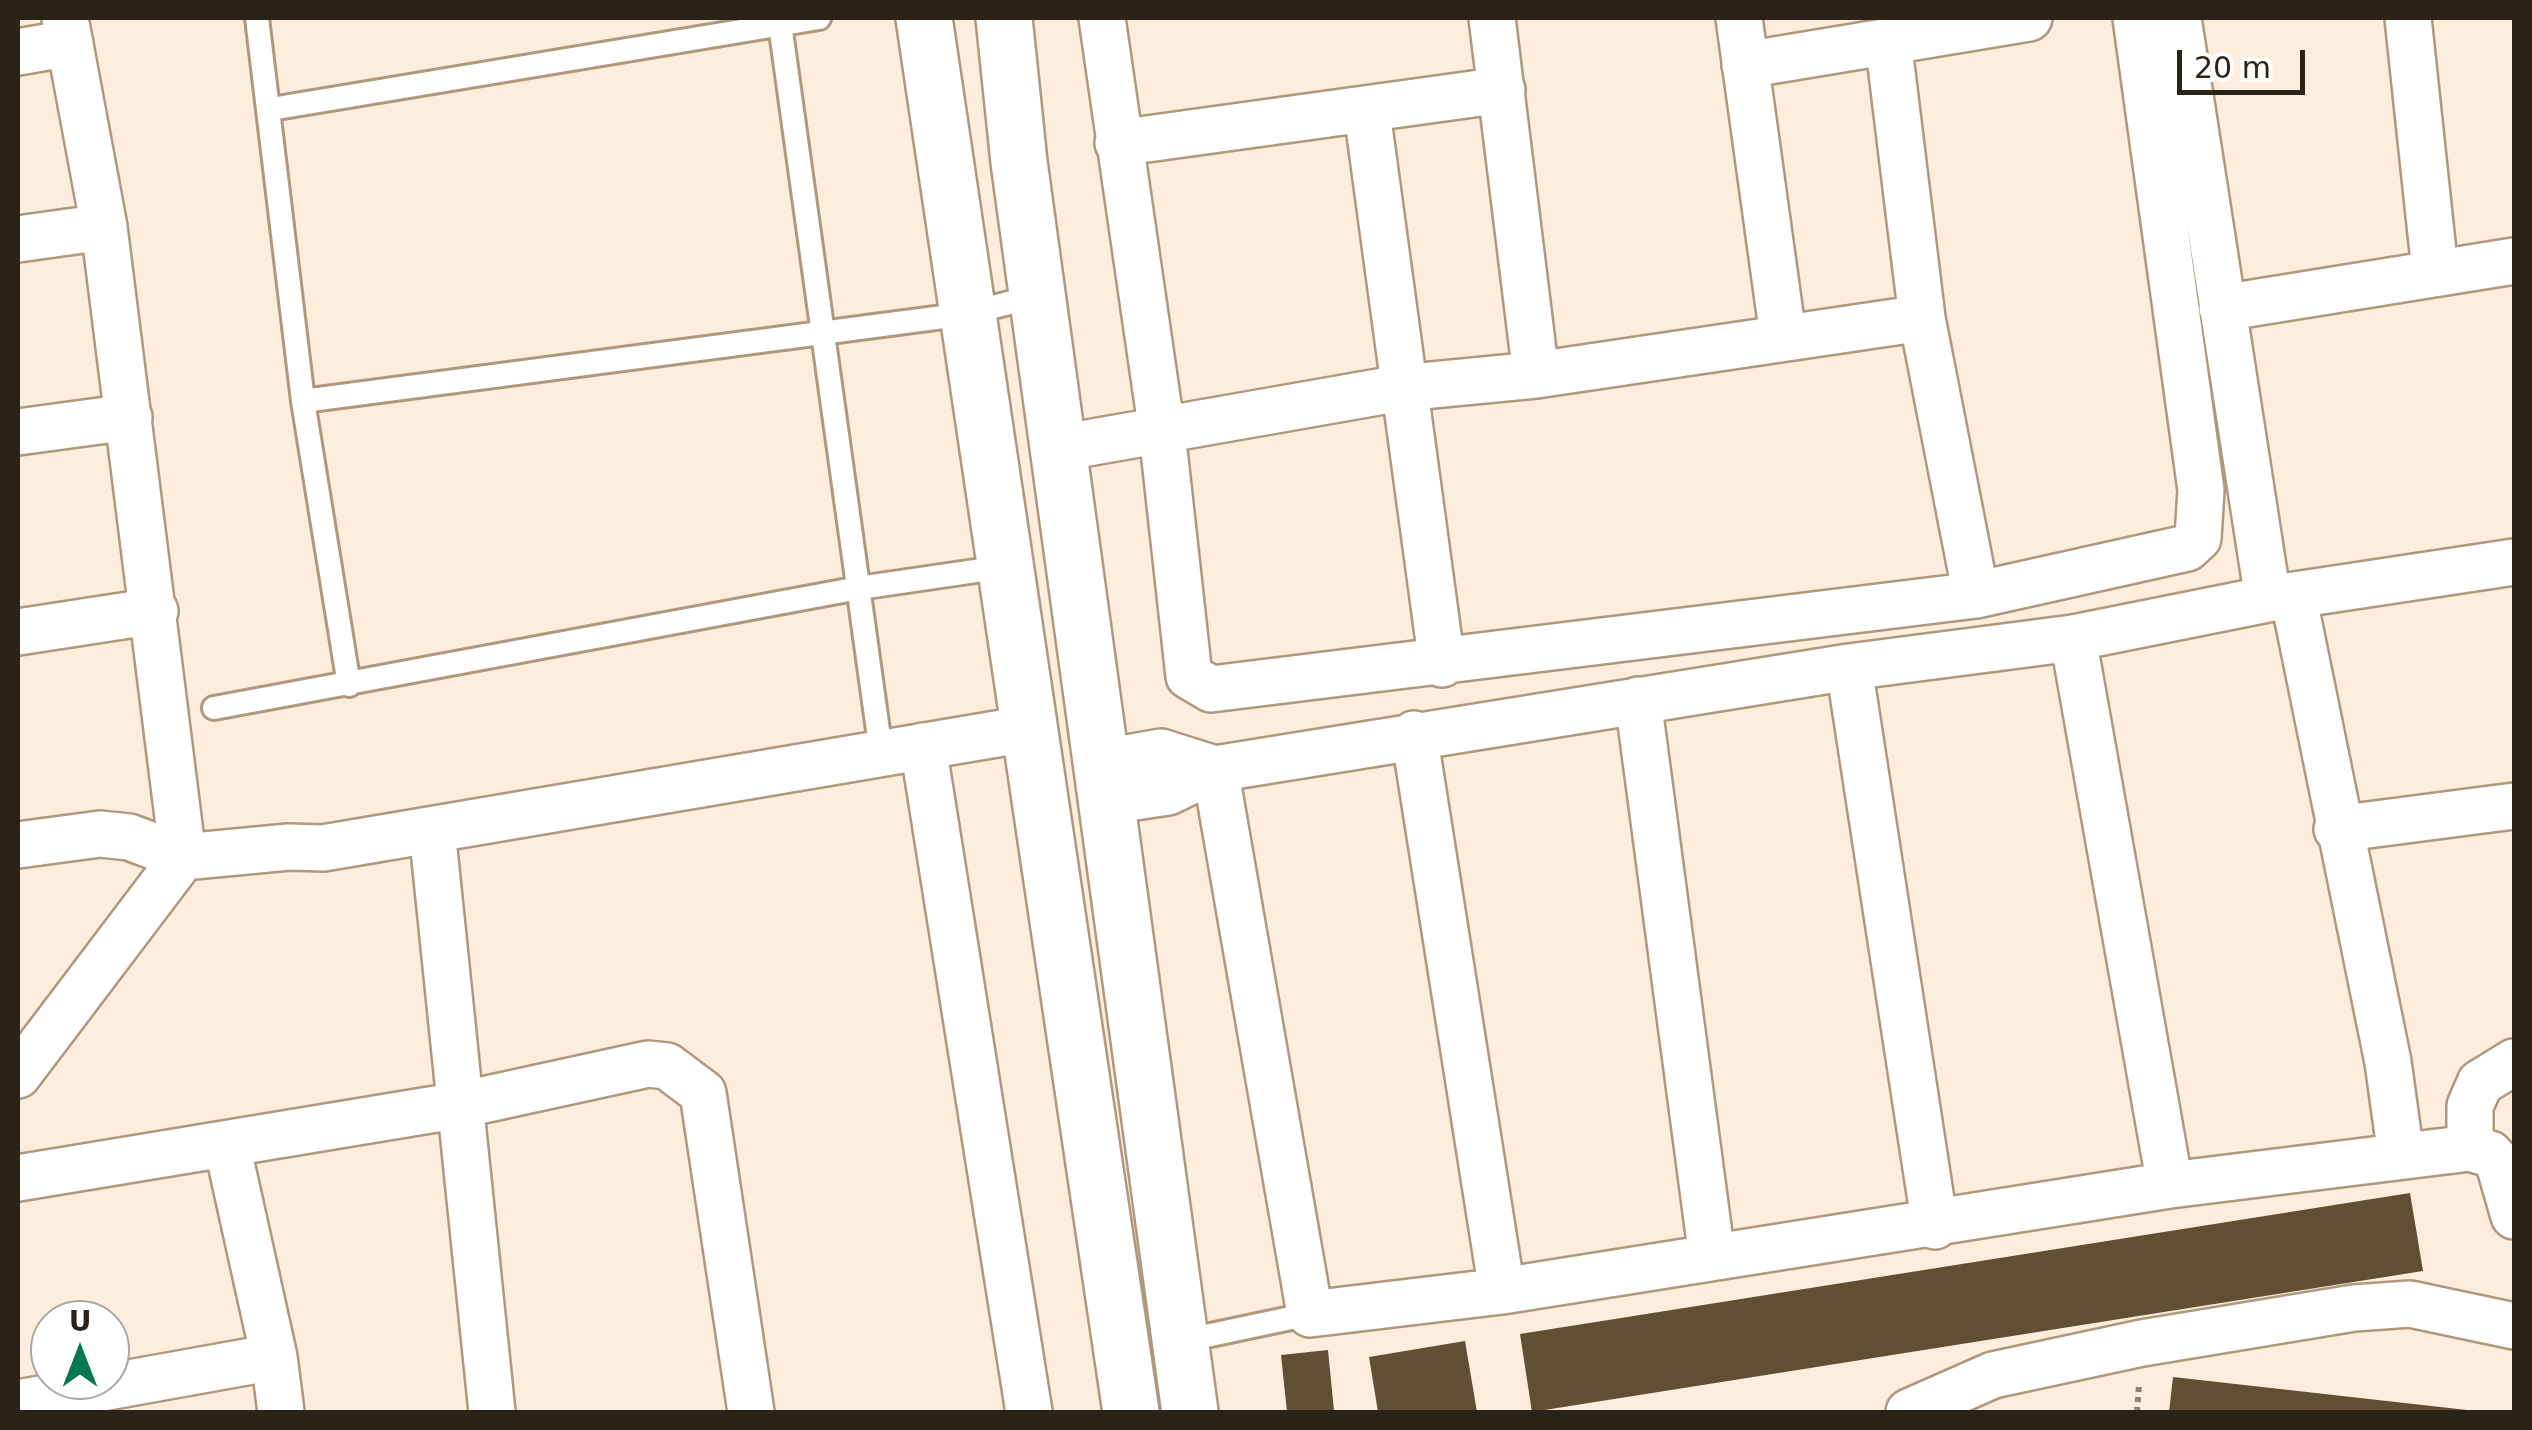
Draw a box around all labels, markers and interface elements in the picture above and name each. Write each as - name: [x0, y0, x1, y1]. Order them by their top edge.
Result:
- scale bar: [2182, 30, 2310, 92]
- text: 20 m: [2194, 50, 2271, 85]
- north arrow: [30, 1300, 130, 1400]
- text: U: [69, 1305, 91, 1338]

